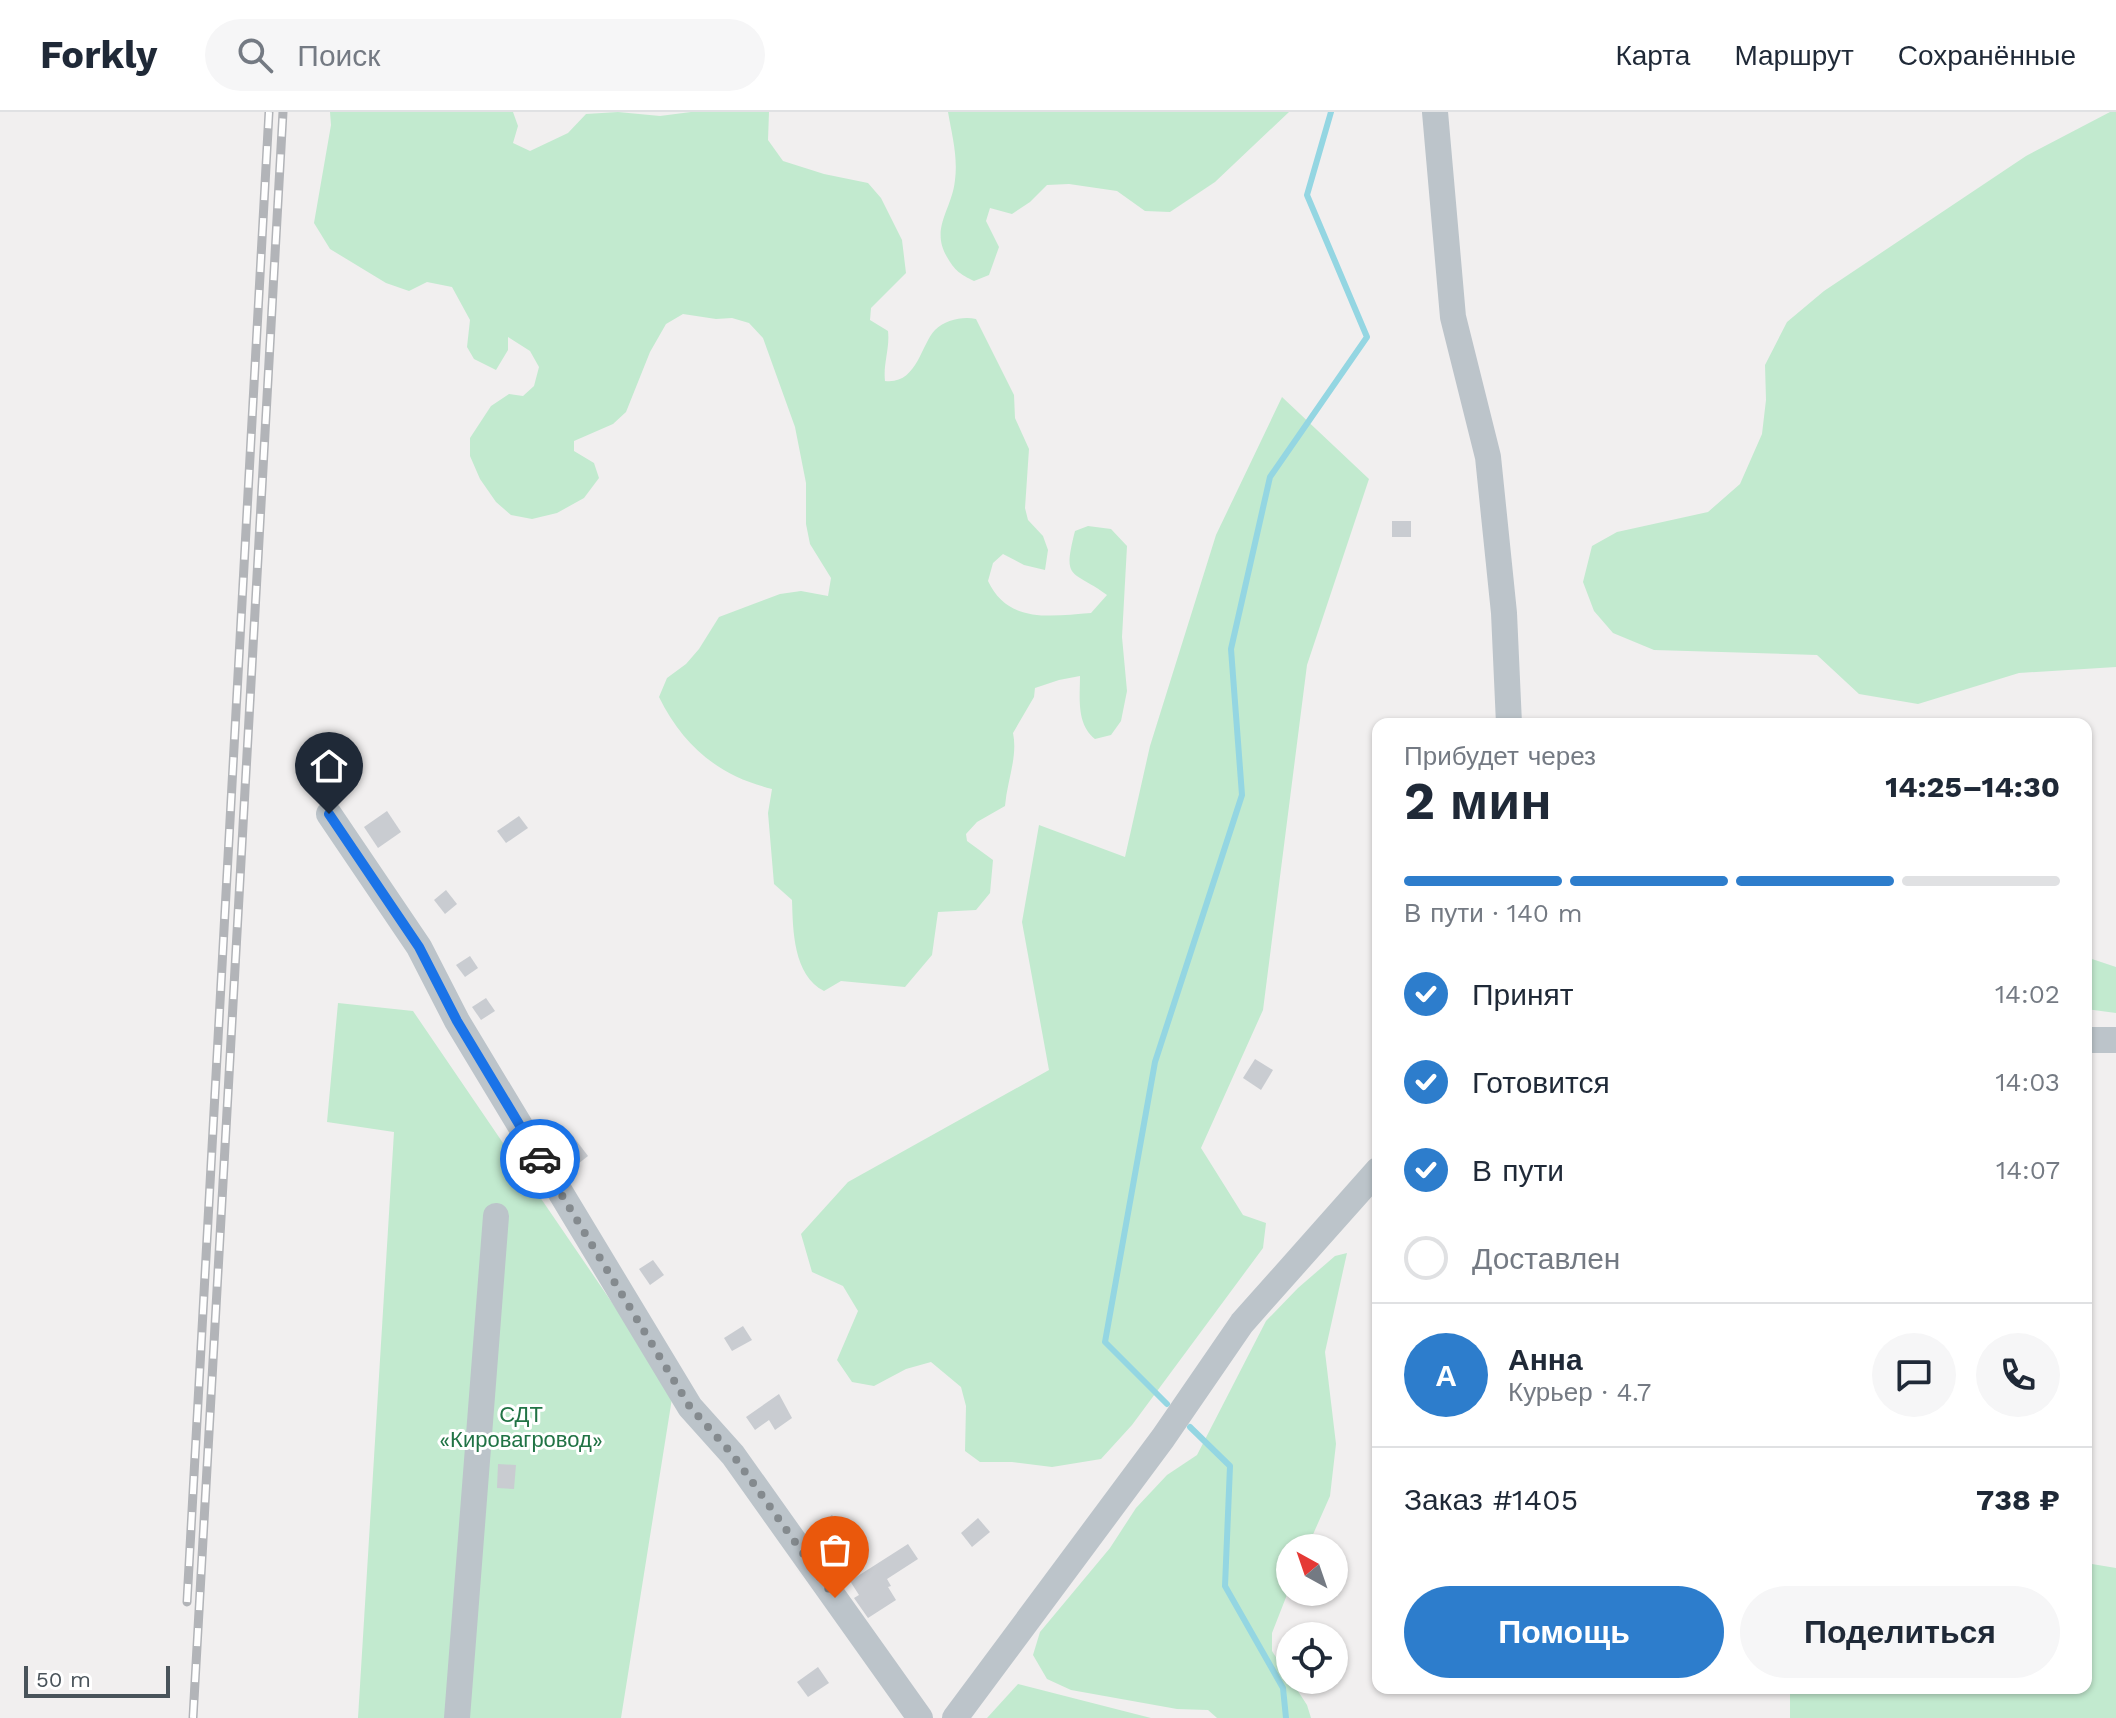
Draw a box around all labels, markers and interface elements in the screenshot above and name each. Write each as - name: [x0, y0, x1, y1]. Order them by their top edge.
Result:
- search box: [205, 19, 765, 91]
- text: Forkly: [40, 33, 157, 77]
- icon: search: [233, 33, 277, 77]
- text: Поиск: [297, 38, 380, 73]
- text: Карта: [1615, 39, 1690, 72]
- text: Маршрут: [1734, 39, 1854, 72]
- text: Сохранённые: [1898, 39, 2076, 72]
- pin: [295, 732, 363, 814]
- text: Прибудет через: [1404, 741, 1596, 771]
- icon: home: [307, 744, 351, 788]
- text: 14:25–14:30: [1885, 769, 2060, 804]
- text: 2 мин: [1404, 771, 1552, 832]
- text: В пути · 140 m: [1404, 898, 1583, 928]
- icon: check: [1404, 972, 1448, 1016]
- text: Принят: [1472, 977, 1574, 1012]
- text: 14:02: [1995, 979, 2060, 1009]
- icon: check: [1404, 1060, 1448, 1104]
- text: Готовится: [1472, 1065, 1610, 1100]
- text: 14:03: [1995, 1067, 2060, 1097]
- courier: [500, 1119, 580, 1199]
- icon: car: [518, 1137, 562, 1181]
- icon: check: [1404, 1148, 1448, 1192]
- text: В пути: [1472, 1153, 1564, 1188]
- text: 14:07: [1996, 1155, 2060, 1185]
- text: Доставлен: [1472, 1241, 1620, 1276]
- button: chat: [1872, 1333, 1956, 1417]
- button: phone: [1976, 1333, 2060, 1417]
- text: Анна: [1508, 1342, 1583, 1377]
- text: А: [1435, 1358, 1457, 1393]
- text: Курьер · 4.7: [1508, 1377, 1651, 1407]
- park label: СДТ «Кировагровод»: [439, 1402, 603, 1452]
- text: Заказ #1405: [1404, 1482, 1578, 1517]
- text: 738 ₽: [1976, 1482, 2060, 1517]
- pin: [801, 1516, 869, 1598]
- icon: bag: [813, 1528, 857, 1572]
- north arrow: [1276, 1534, 1348, 1606]
- map controls: [1276, 1534, 1348, 1694]
- button: Помощь: [1404, 1586, 1724, 1678]
- button: Поделиться: [1740, 1586, 2060, 1678]
- button: locate: [1276, 1622, 1348, 1694]
- scale bar: [24, 1662, 170, 1698]
- text: 50 m: [36, 1667, 91, 1692]

